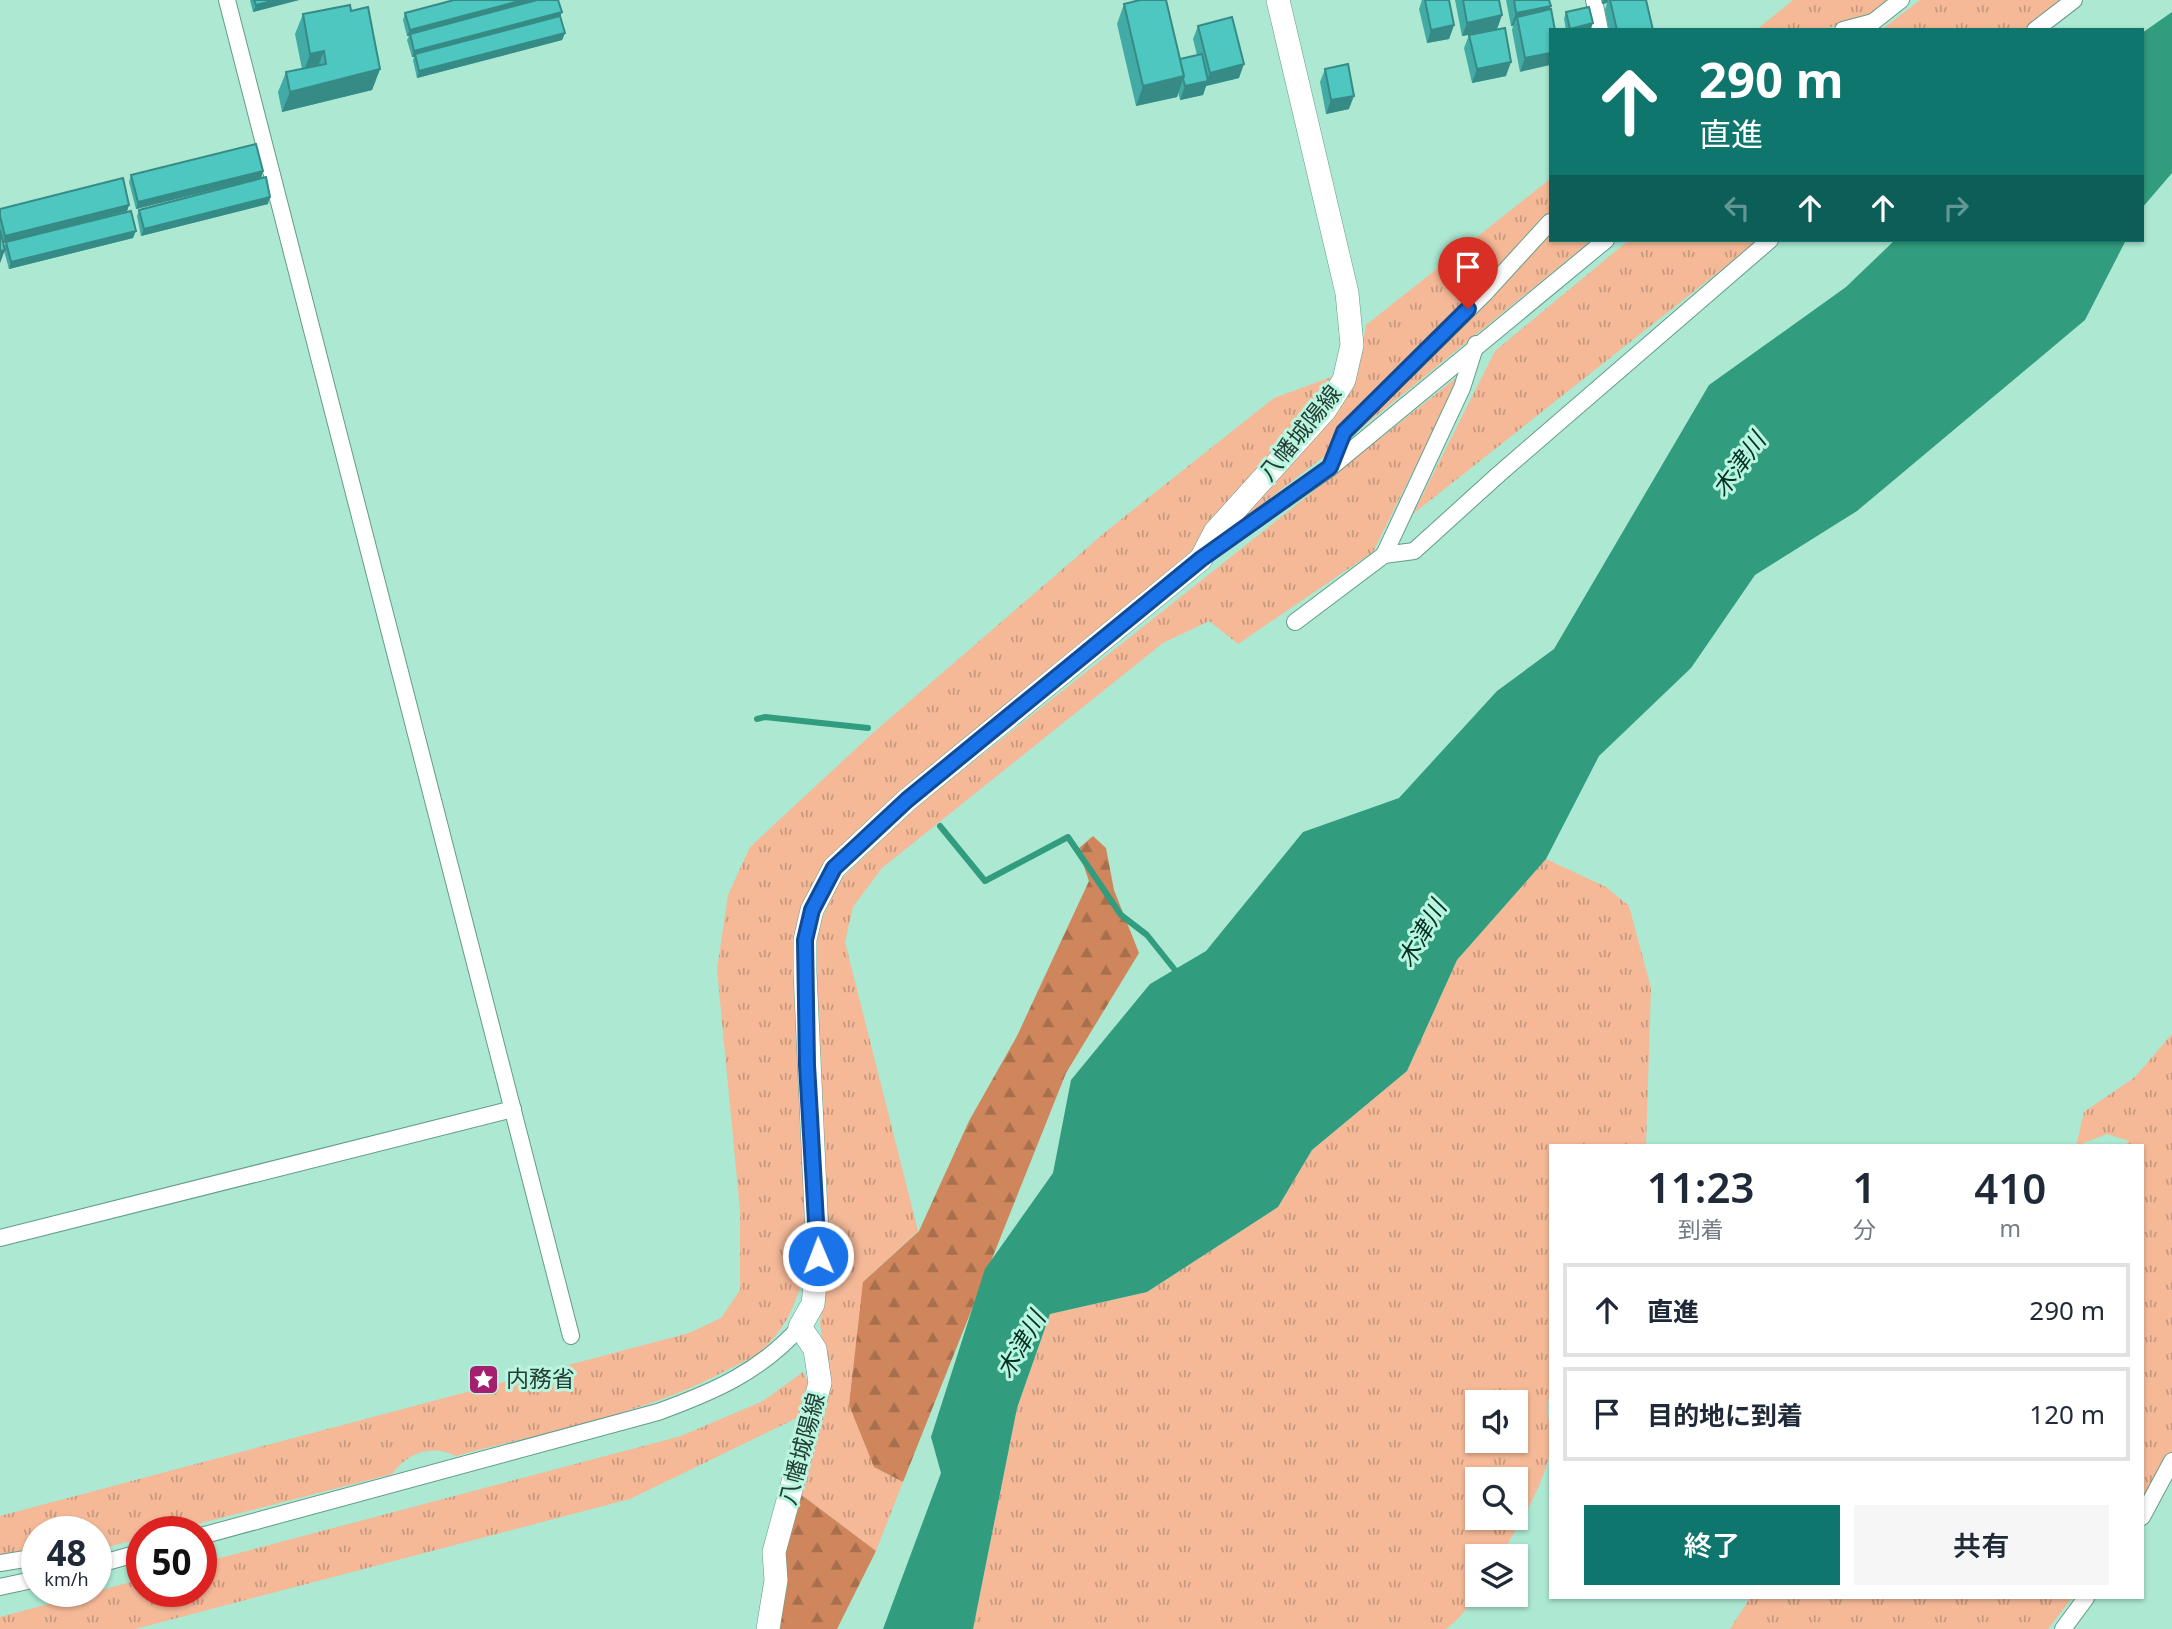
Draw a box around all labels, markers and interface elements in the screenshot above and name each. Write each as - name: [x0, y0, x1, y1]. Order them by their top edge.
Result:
- text: 290 m: [1699, 46, 1844, 112]
- icon: ahead: [1584, 56, 1675, 147]
- text: 直進: [1699, 112, 1763, 155]
- icon: left: [1718, 189, 1756, 227]
- icon: ahead: [1791, 189, 1829, 227]
- icon: ahead: [1864, 189, 1902, 227]
- icon: right: [1937, 189, 1975, 227]
- pin: [1438, 237, 1498, 309]
- icon: arrive: [1449, 248, 1487, 286]
- street label: 八幡城陽線: [1251, 378, 1348, 487]
- water label: 木津川: [1703, 423, 1774, 503]
- water label: 木津川: [1388, 891, 1454, 973]
- text: 11:23: [1647, 1158, 1755, 1215]
- text: 1: [1852, 1158, 1876, 1215]
- text: 410: [1974, 1159, 2046, 1216]
- text: m: [1999, 1212, 2021, 1244]
- text: 到着: [1678, 1213, 1724, 1245]
- text: 分: [1853, 1213, 1876, 1245]
- position arrow: [781, 1219, 855, 1293]
- icon: ahead: [1588, 1291, 1626, 1329]
- text: 290 m: [2029, 1292, 2105, 1328]
- text: 直進: [1647, 1293, 1699, 1329]
- water label: 木津川: [987, 1302, 1053, 1384]
- place icon: 内務省: [466, 1362, 500, 1396]
- place label: 内務省: [506, 1362, 575, 1394]
- street label: 八幡城陽線: [771, 1389, 831, 1508]
- map controls: [1465, 1390, 1528, 1607]
- button: sound: [1465, 1390, 1528, 1453]
- icon: arrive: [1588, 1395, 1626, 1433]
- text: 120 m: [2029, 1396, 2105, 1432]
- text: 目的地に到着: [1647, 1397, 1803, 1433]
- button: search: [1465, 1467, 1528, 1530]
- button: 終了: [1584, 1505, 1840, 1585]
- button: 共有: [1854, 1505, 2109, 1585]
- speed limit sign: 50: [126, 1516, 217, 1607]
- text: 48: [46, 1529, 87, 1576]
- button: layers: [1465, 1544, 1528, 1607]
- text: km/h: [44, 1567, 89, 1591]

